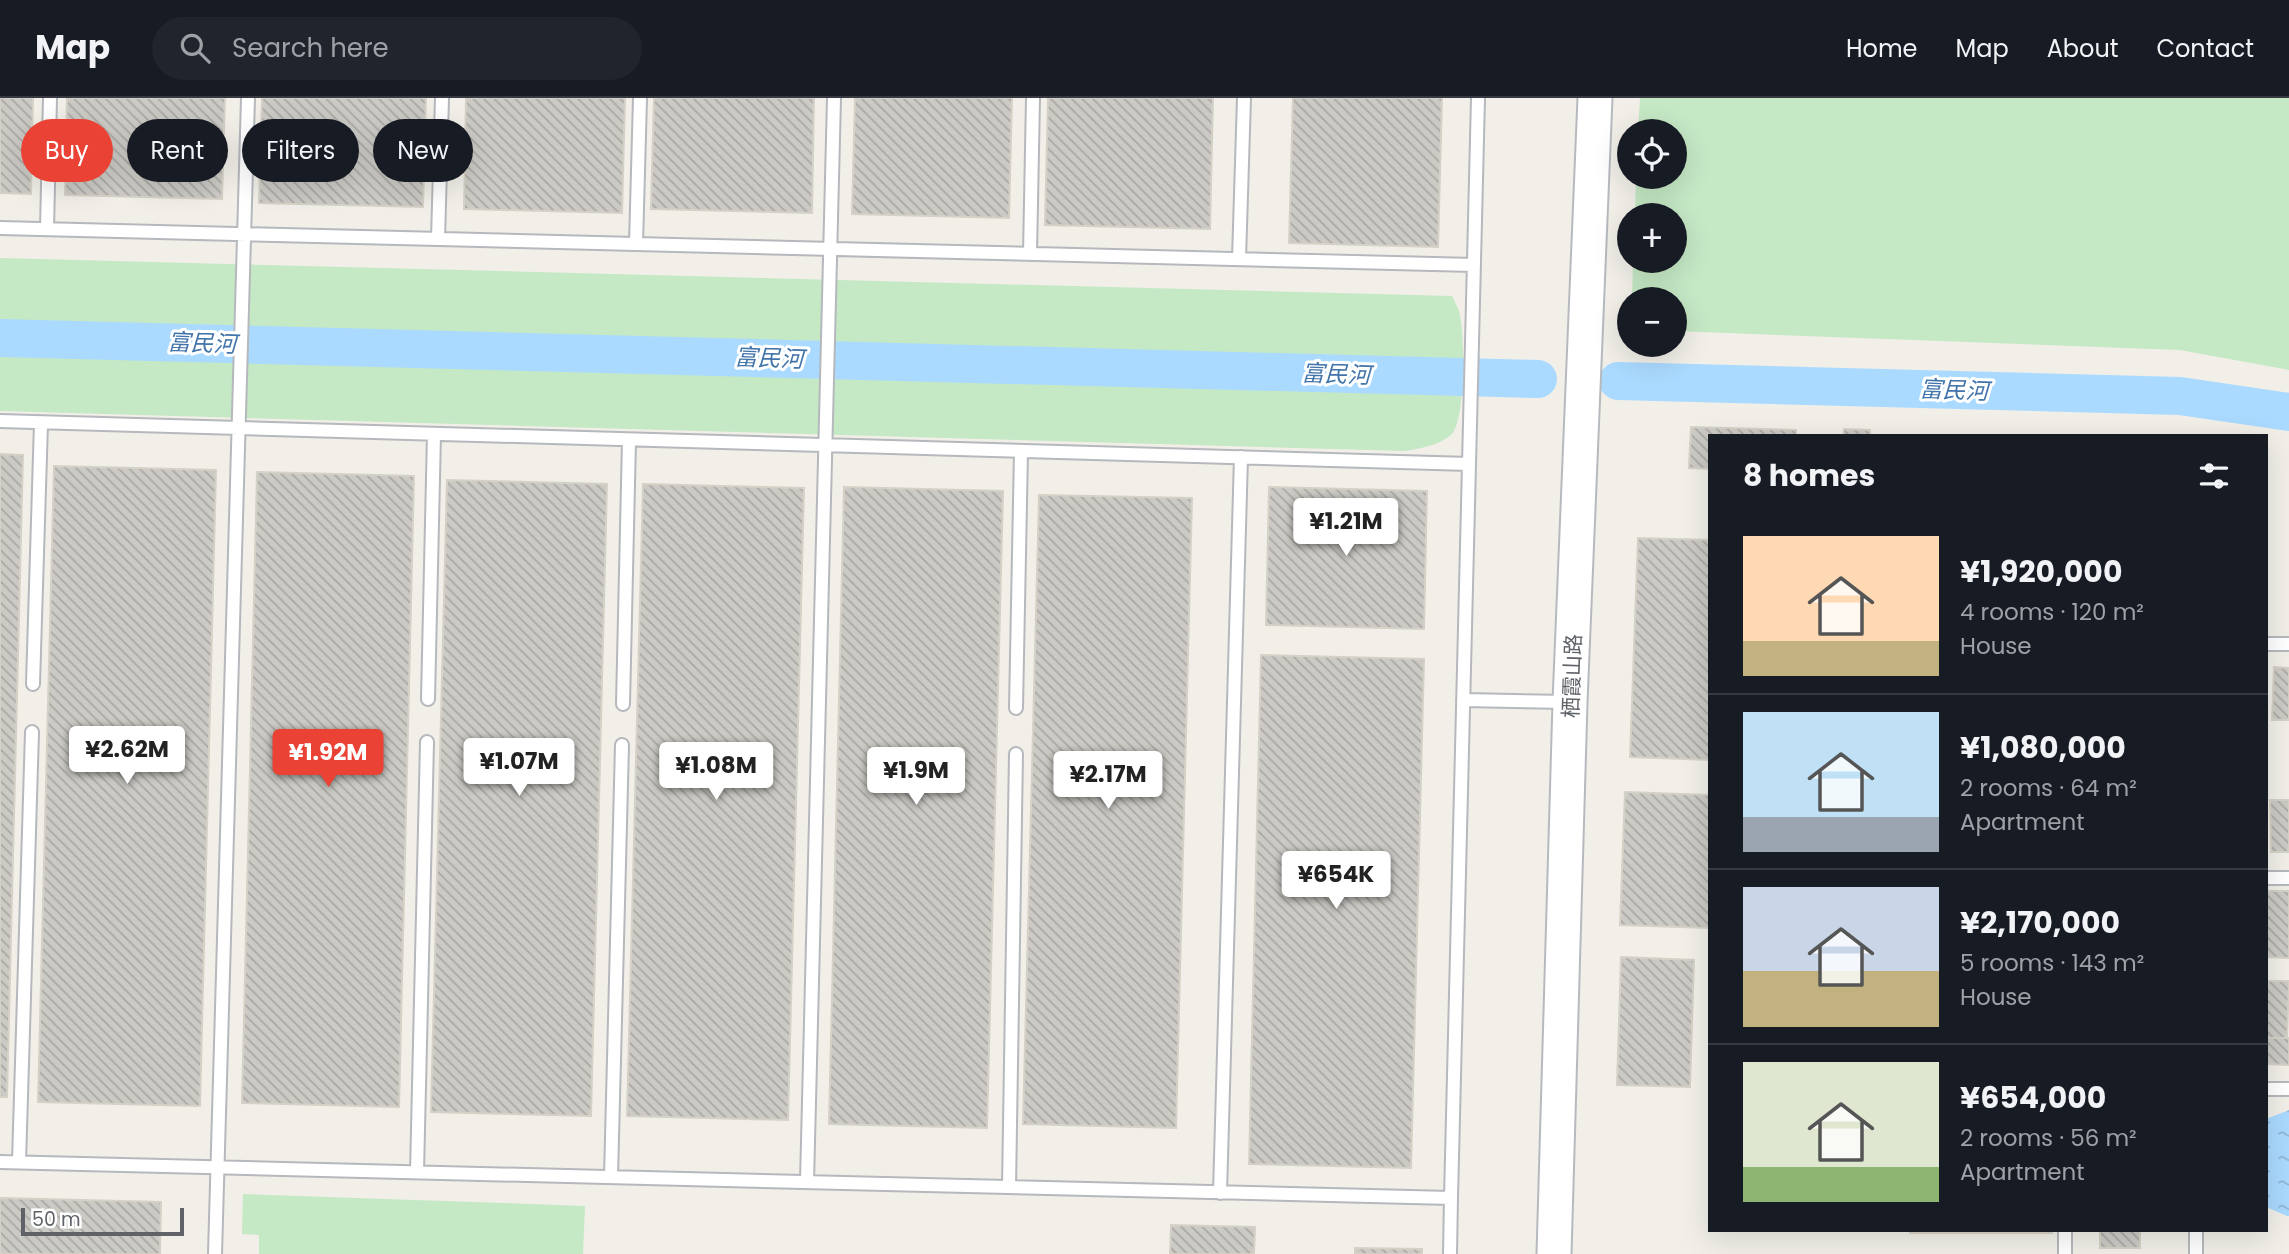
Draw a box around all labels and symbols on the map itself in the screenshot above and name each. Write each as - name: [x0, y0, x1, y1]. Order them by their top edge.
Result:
- water label: 富民河: [167, 326, 241, 360]
- water label: 富民河: [734, 341, 808, 375]
- water label: 富民河: [1301, 357, 1375, 391]
- water label: 富民河: [1919, 373, 1993, 407]
- pin: ¥1.21M: [1289, 498, 1403, 558]
- street label: 栖霞山路: [1556, 634, 1588, 718]
- pin: ¥2.62M: [70, 726, 184, 786]
- pin: ¥1.92M: [271, 730, 385, 789]
- pin: ¥1.07M: [462, 738, 576, 798]
- pin: ¥1.08M: [659, 742, 773, 802]
- pin: ¥1.9M: [867, 748, 965, 807]
- pin: ¥2.17M: [1051, 752, 1165, 811]
- pin: ¥654K: [1287, 852, 1385, 911]
- scale bar: [21, 1205, 184, 1237]

